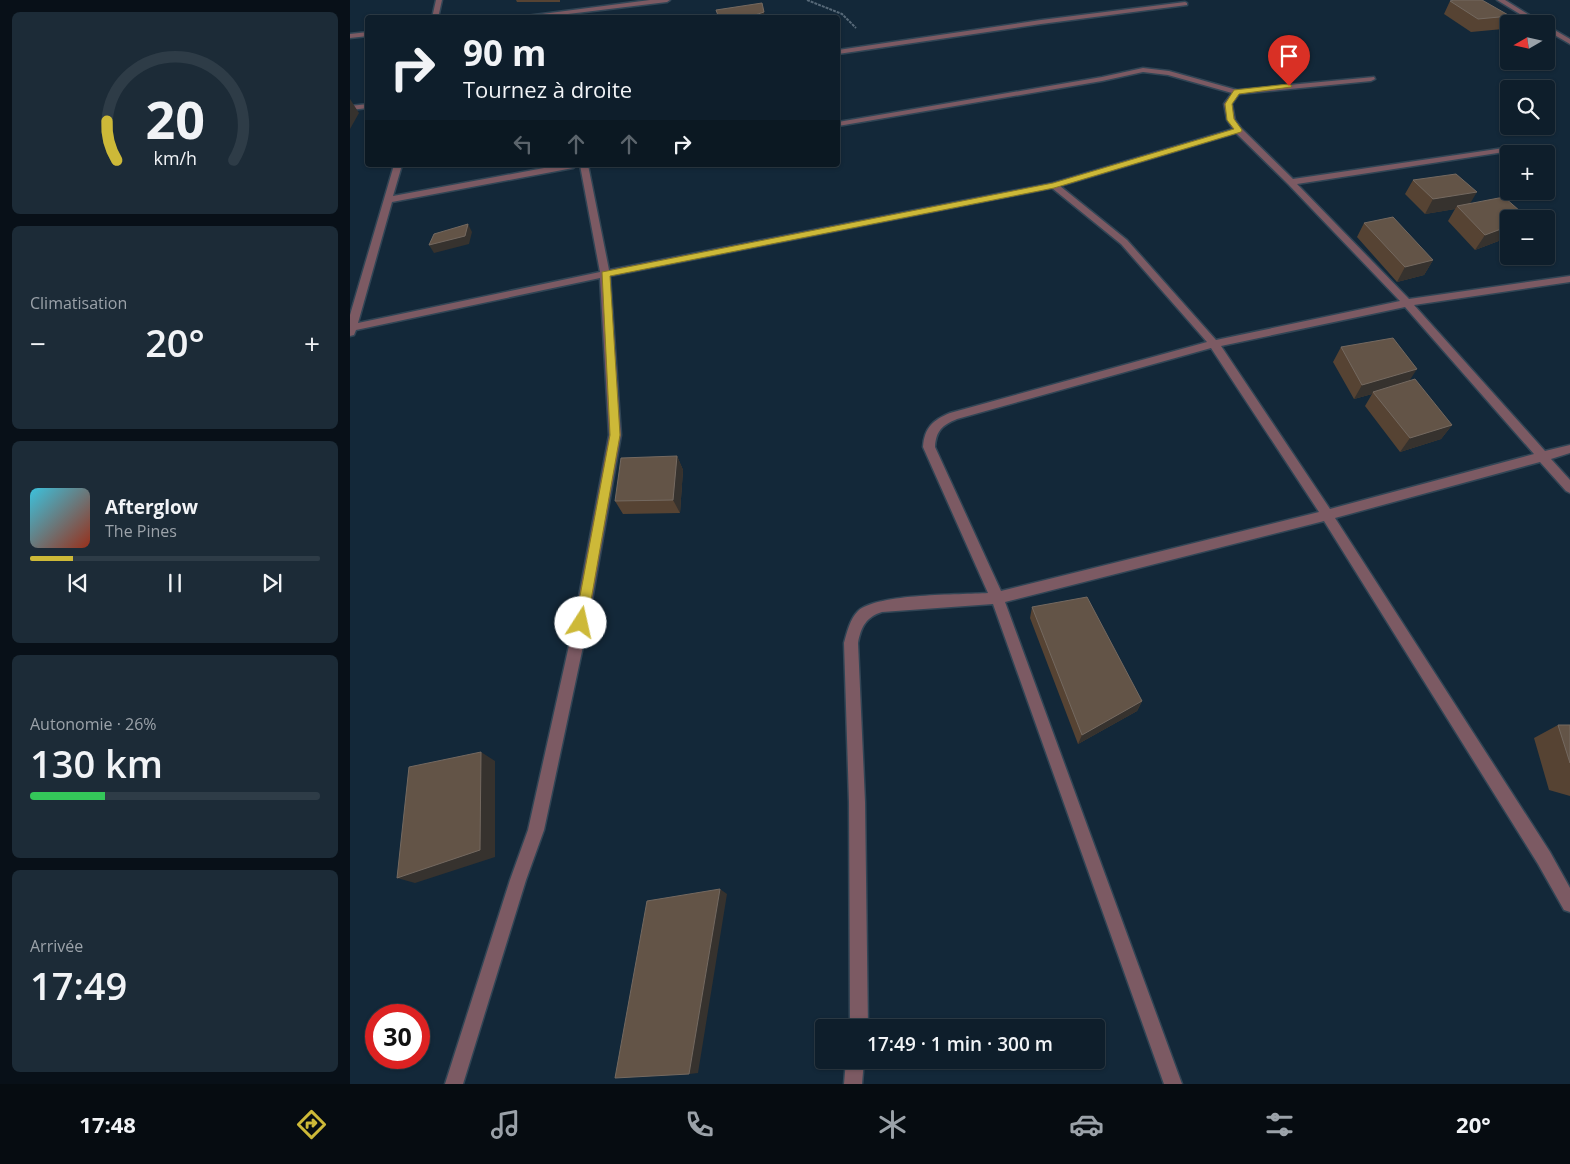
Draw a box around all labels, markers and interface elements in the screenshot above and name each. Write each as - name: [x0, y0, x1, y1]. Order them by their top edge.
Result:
- north arrow: [1500, 15, 1555, 70]
- map controls: [1500, 15, 1555, 265]
- text: 90 m: [463, 29, 546, 76]
- icon: right: [380, 35, 445, 100]
- pin: [1268, 35, 1310, 86]
- icon: arrive: [1275, 42, 1303, 70]
- text: Tournez à droite: [463, 74, 632, 104]
- button: search: [1500, 80, 1555, 135]
- text: 20: [145, 83, 205, 154]
- icon: left: [509, 130, 537, 158]
- icon: ahead: [562, 130, 590, 158]
- icon: ahead: [615, 130, 643, 158]
- icon: right: [668, 130, 696, 158]
- button: +: [1500, 145, 1555, 200]
- text: km/h: [153, 146, 197, 170]
- button: −: [1500, 210, 1555, 265]
- text: Climatisation: [30, 292, 127, 314]
- text: 20°: [145, 316, 205, 368]
- text: −: [30, 324, 46, 362]
- text: +: [304, 324, 320, 362]
- text: Afterglow: [105, 494, 198, 520]
- text: The Pines: [105, 520, 177, 542]
- icon: previous: [64, 569, 92, 597]
- icon: pause: [161, 569, 189, 597]
- icon: next: [258, 569, 286, 597]
- position arrow: [554, 596, 606, 648]
- text: Autonomie · 26%: [30, 713, 157, 735]
- text: 130 km: [30, 737, 163, 789]
- text: Arrivée: [30, 935, 83, 957]
- text: 17:49: [30, 959, 127, 1011]
- speed limit sign: 30: [365, 1004, 430, 1069]
- text: 17:49 · 1 min · 300 m: [867, 1031, 1053, 1057]
- icon: directions: [294, 1107, 329, 1142]
- icon: music: [488, 1107, 523, 1142]
- icon: phone: [682, 1107, 717, 1142]
- icon: climate: [875, 1107, 910, 1142]
- icon: car: [1069, 1107, 1104, 1142]
- icon: filters: [1262, 1107, 1297, 1142]
- text: 17:48: [79, 1109, 136, 1139]
- text: 20°: [1456, 1109, 1491, 1139]

